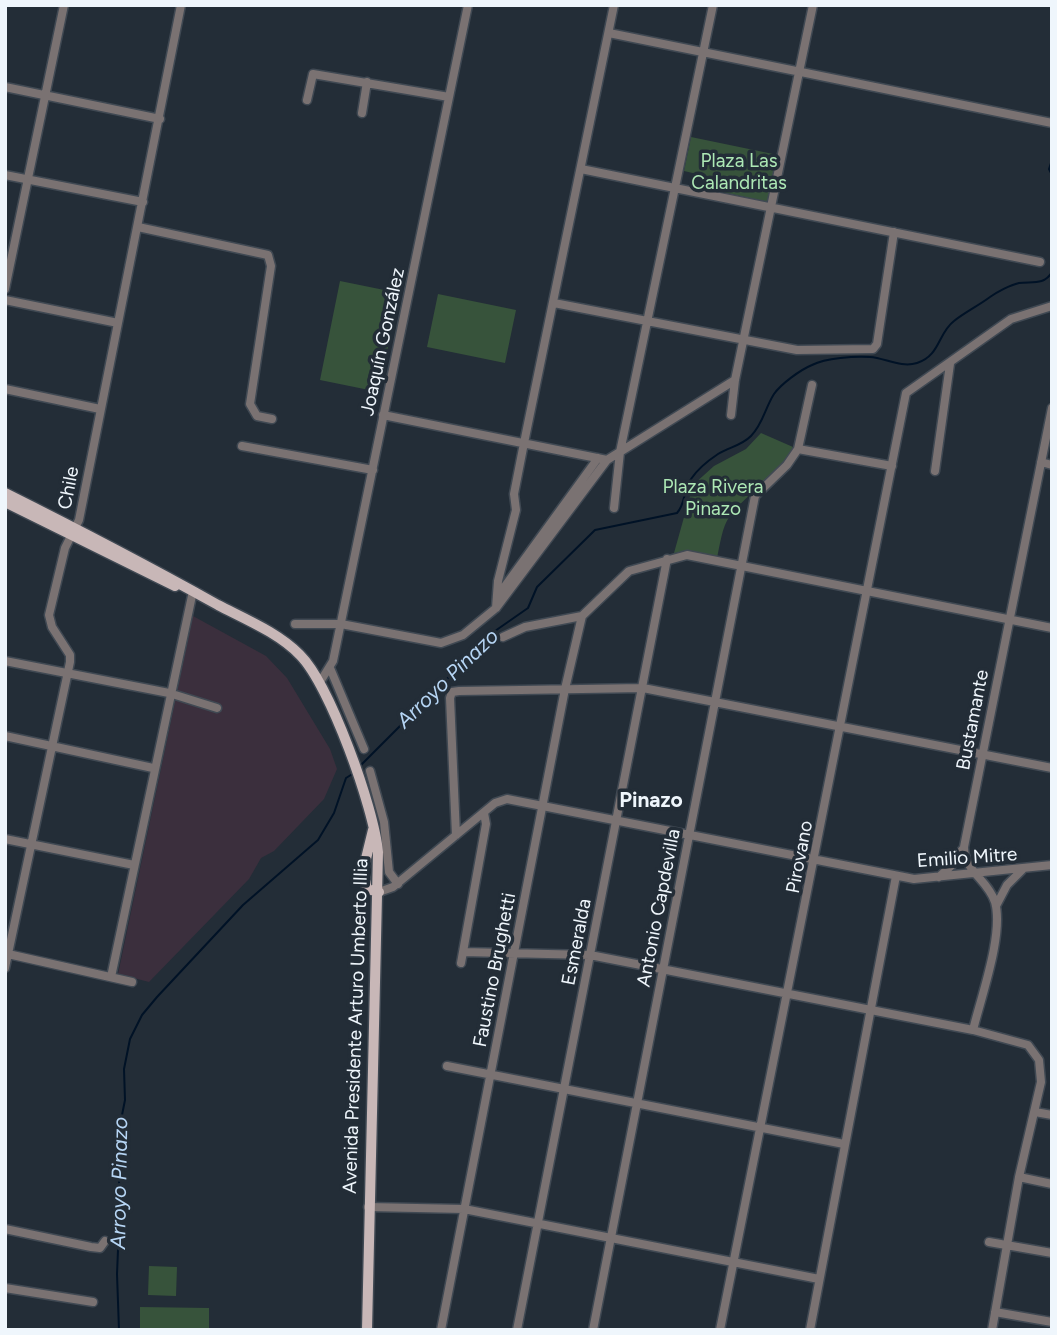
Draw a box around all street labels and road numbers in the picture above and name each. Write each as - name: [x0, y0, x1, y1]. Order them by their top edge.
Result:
- street label: Joaquín González: [356, 266, 410, 418]
- street label: Chile: [54, 465, 84, 511]
- street label: Bustamante: [952, 668, 994, 772]
- street label: Pirovano: [782, 819, 818, 895]
- street label: Antonio Capdevilla: [632, 827, 686, 989]
- street label: Emilio Mitre: [916, 843, 1018, 873]
- street label: Avenida Presidente Arturo Umberto Illia: [339, 858, 373, 1194]
- street label: Faustino Brughetti: [469, 891, 521, 1049]
- street label: Esmeralda: [557, 897, 597, 987]

